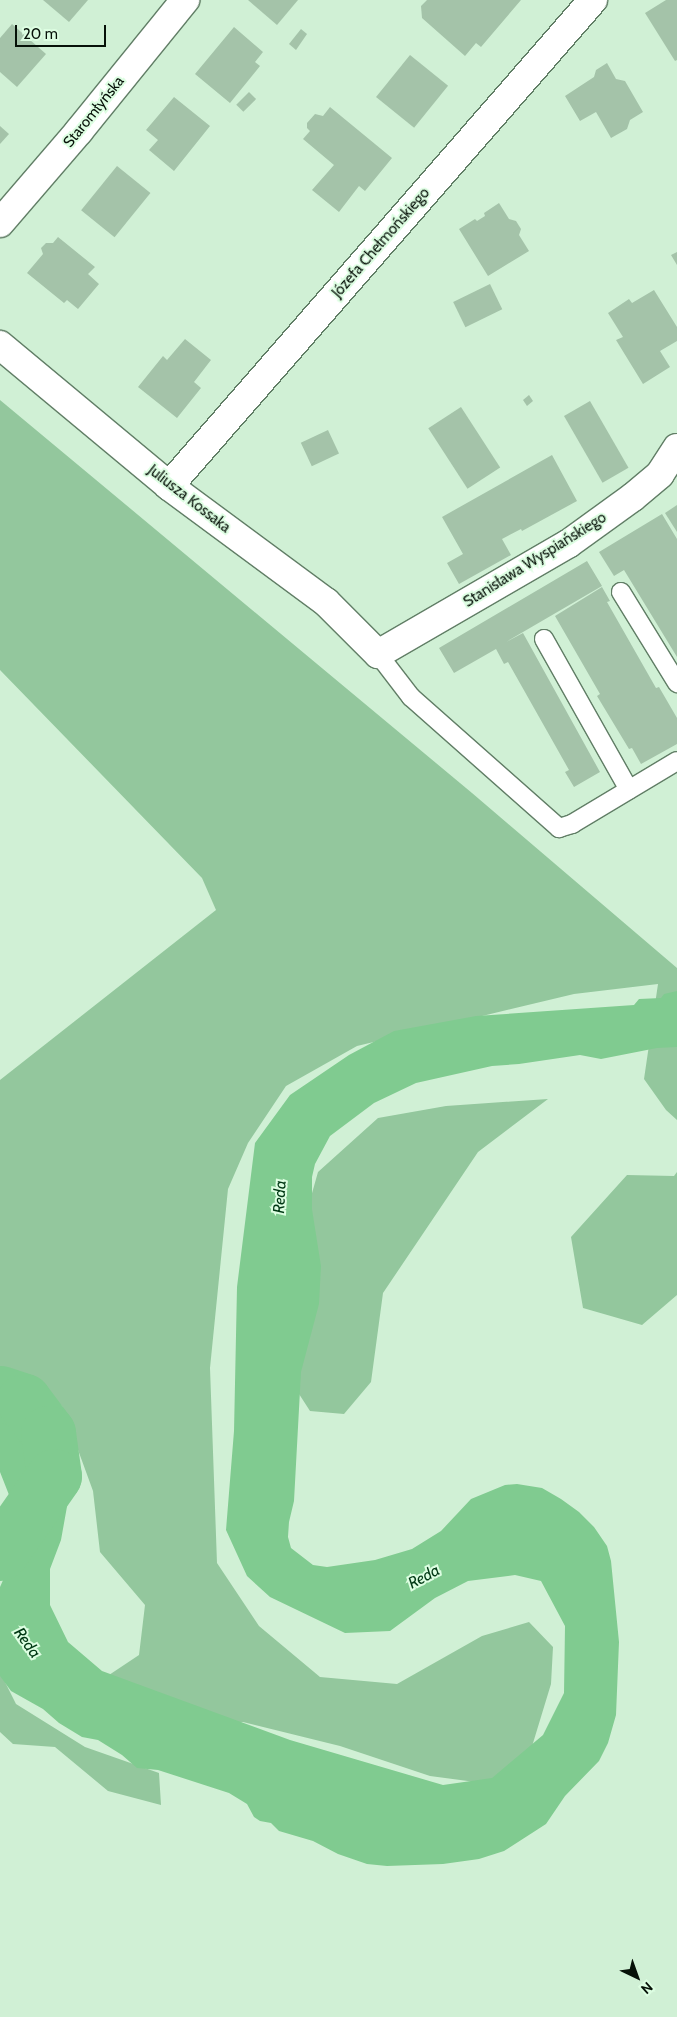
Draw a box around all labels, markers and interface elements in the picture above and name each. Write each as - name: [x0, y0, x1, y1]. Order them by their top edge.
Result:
- scale bar: [18, 15, 109, 47]
- text: 20 m: [23, 25, 58, 43]
- street label: Staromłyńska: [60, 73, 128, 151]
- street label: Józefa Chełmońskiego: [328, 184, 434, 302]
- street label: Juliusza Kossaka: [144, 461, 234, 537]
- street label: Stanisława Wyspiańskiego: [460, 509, 610, 611]
- water label: Reda: [270, 1180, 290, 1214]
- water label: Reda: [405, 1561, 443, 1593]
- water label: Reda: [10, 1624, 44, 1662]
- north arrow: [612, 1952, 662, 2002]
- text: N: [637, 1978, 657, 1998]

